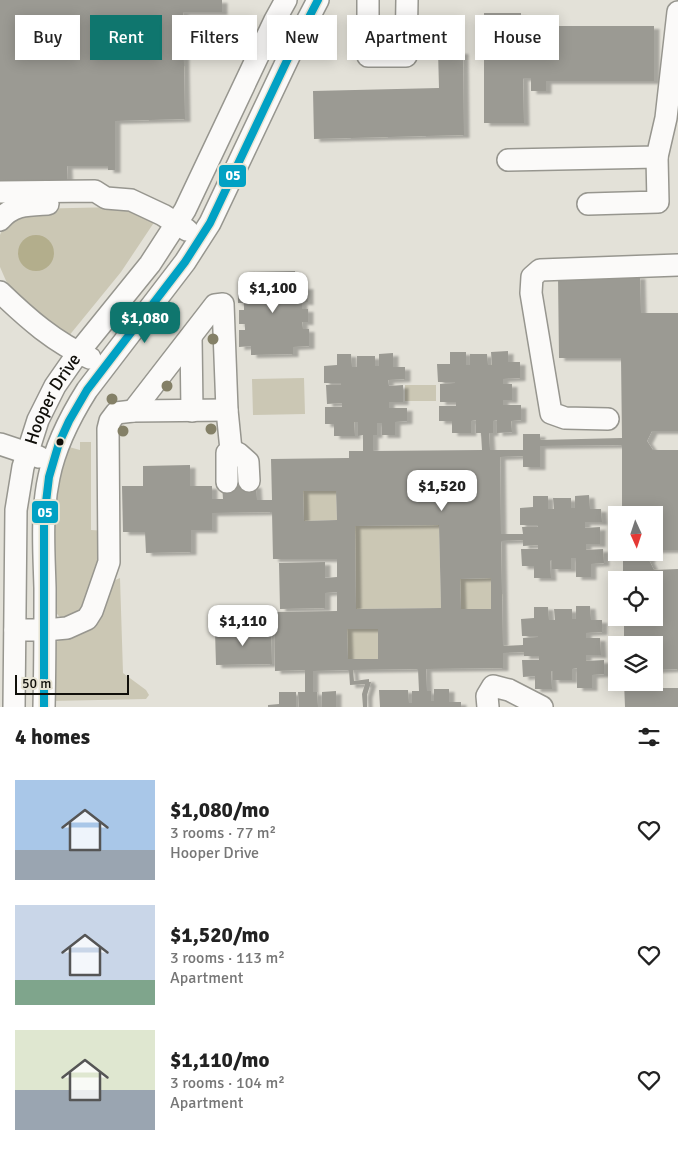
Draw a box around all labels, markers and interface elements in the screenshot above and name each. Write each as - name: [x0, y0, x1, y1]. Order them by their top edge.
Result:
- chip: Buy: [15, 15, 80, 60]
- chip: Rent: [90, 15, 162, 60]
- chip: Filters: [172, 15, 257, 60]
- chip: New: [267, 15, 337, 60]
- chip: Apartment: [347, 15, 465, 60]
- chip: House: [475, 15, 559, 60]
- line badge: 05: [218, 164, 247, 188]
- text: 05: [225, 167, 241, 184]
- pin: $1,100: [232, 272, 314, 314]
- text: $1,100: [249, 278, 297, 298]
- pin: $1,080: [104, 302, 186, 344]
- text: $1,080: [121, 308, 169, 328]
- street label: Hooper Drive: [20, 349, 85, 447]
- unlabelled marker: [55, 437, 65, 447]
- pin: $1,520: [401, 470, 483, 512]
- text: $1,520: [418, 476, 466, 496]
- line badge: 05: [31, 500, 59, 524]
- text: 05: [37, 504, 53, 521]
- north arrow: [608, 506, 662, 561]
- map controls: [608, 506, 663, 691]
- button: locate: [608, 571, 663, 626]
- pin: $1,110: [202, 604, 284, 647]
- text: $1,110: [219, 611, 267, 631]
- button: layers: [608, 636, 663, 691]
- scale bar: [15, 672, 129, 695]
- text: 50 m: [22, 675, 51, 692]
- icon: filters: [635, 723, 663, 751]
- text: 4 homes: [15, 724, 90, 750]
- text: $1,080/mo: [170, 797, 269, 823]
- icon: home: [55, 800, 115, 860]
- icon: heart: [635, 816, 663, 844]
- text: 3 rooms · 77 m²: [170, 823, 276, 843]
- text: Hooper Drive: [170, 843, 259, 863]
- text: $1,520/mo: [170, 922, 269, 948]
- icon: home: [55, 925, 115, 985]
- icon: heart: [635, 941, 663, 969]
- text: 3 rooms · 113 m²: [170, 948, 285, 968]
- text: Apartment: [170, 968, 243, 988]
- text: $1,110/mo: [170, 1047, 269, 1073]
- icon: home: [55, 1050, 115, 1110]
- icon: heart: [635, 1066, 663, 1094]
- text: 3 rooms · 104 m²: [170, 1073, 285, 1093]
- text: Apartment: [170, 1093, 243, 1113]

